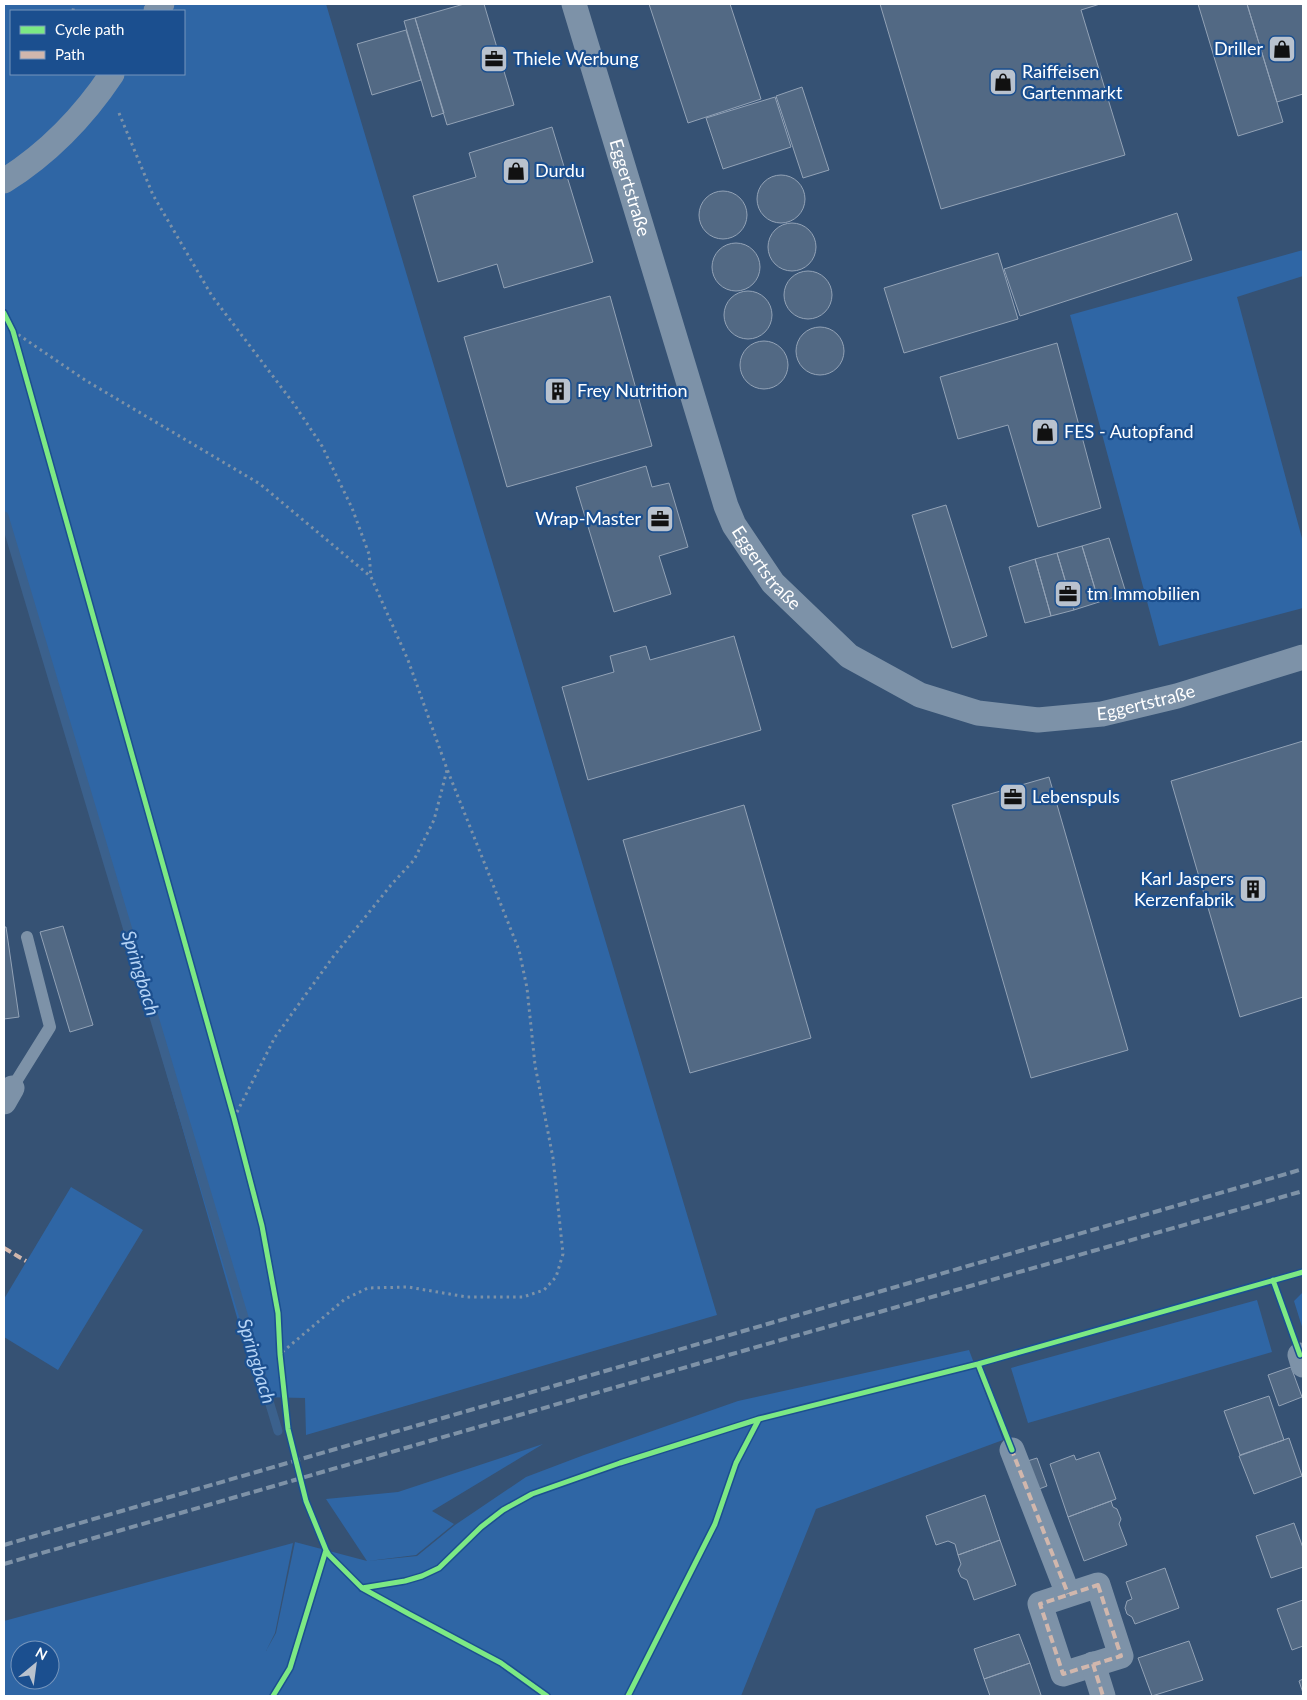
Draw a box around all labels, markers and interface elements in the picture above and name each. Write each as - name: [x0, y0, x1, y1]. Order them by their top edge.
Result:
- legend: [10, 10, 185, 75]
- text: Cycle path: [55, 20, 124, 38]
- shop icon: Driller: [1267, 34, 1297, 64]
- place label: Driller: [1214, 37, 1263, 59]
- office icon: Thiele Werbung: [479, 44, 509, 74]
- text: Path: [55, 45, 85, 63]
- place label: Thiele Werbung: [513, 47, 639, 69]
- place label: Raiffeisen Gartenmarkt: [1022, 60, 1123, 103]
- shop icon: Raiffeisen Gartenmarkt: [988, 67, 1018, 97]
- street label: Eggertstraße: [605, 136, 656, 239]
- shop icon: Durdu: [501, 156, 531, 186]
- place label: Durdu: [535, 159, 585, 181]
- building icon: Frey Nutrition: [543, 376, 573, 406]
- place label: Frey Nutrition: [577, 379, 688, 401]
- shop icon: FES - Autopfand: [1030, 417, 1060, 447]
- place label: FES - Autopfand: [1064, 420, 1194, 442]
- office icon: Wrap-Master: [645, 504, 675, 534]
- place label: Wrap-Master: [535, 507, 641, 529]
- street label: Eggertstraße: [728, 521, 806, 614]
- office icon: tm Immobilien: [1053, 579, 1083, 609]
- place label: tm Immobilien: [1087, 582, 1200, 604]
- street label: Eggertstraße: [1096, 679, 1198, 724]
- office icon: Lebenspuls: [998, 782, 1028, 812]
- place label: Lebenspuls: [1032, 785, 1120, 807]
- place label: Karl Jaspers Kerzenfabrik: [1134, 867, 1235, 910]
- building icon: Karl Jaspers Kerzenfabrik: [1238, 874, 1268, 904]
- water label: Springbach: [118, 927, 165, 1018]
- water label: Springbach: [234, 1315, 281, 1406]
- north arrow: [10, 1640, 60, 1690]
- text: N: [33, 1643, 50, 1663]

